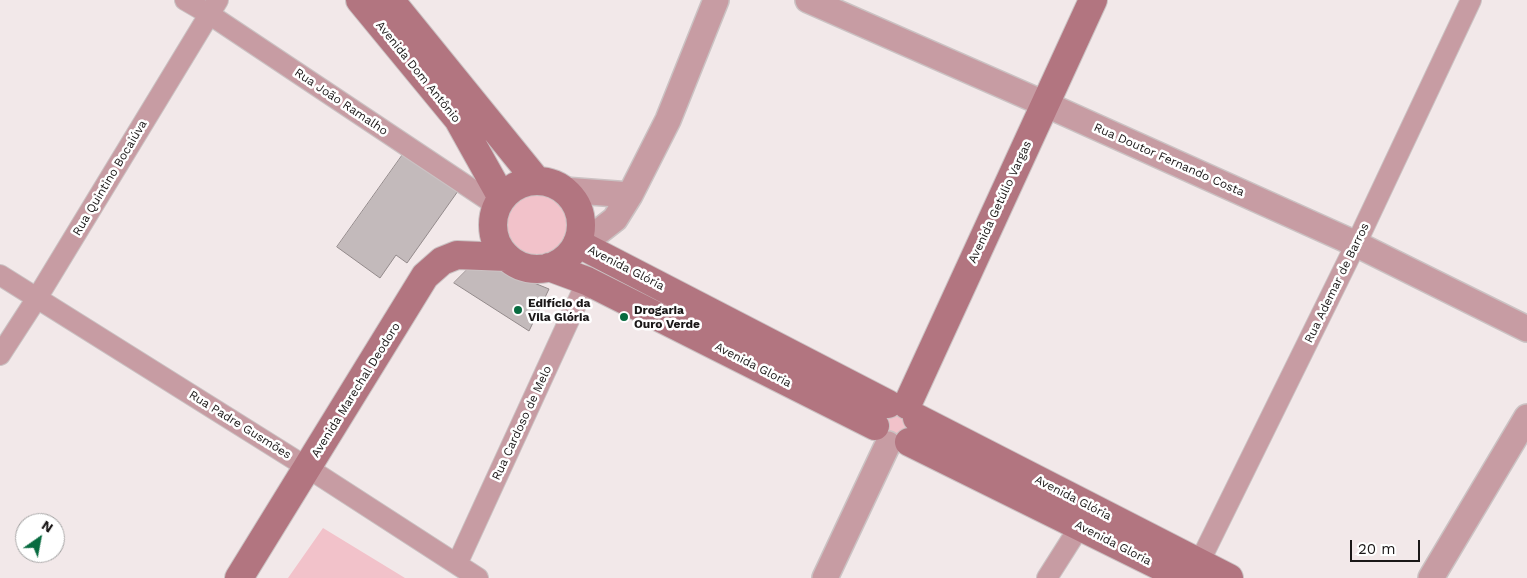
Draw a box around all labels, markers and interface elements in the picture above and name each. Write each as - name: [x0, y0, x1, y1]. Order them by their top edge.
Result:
- street label: Avenida Dom Antônio: [373, 18, 463, 126]
- street label: Rua João Ramalho: [292, 65, 390, 139]
- street label: Rua Quintino Bocaiúva: [70, 118, 150, 238]
- street label: Rua Doutor Fernando Costa: [1092, 120, 1246, 200]
- street label: Avenida Getúlio Vargas: [965, 138, 1035, 266]
- street label: Rua Ademar de Barros: [1302, 221, 1372, 345]
- street label: Avenida Glória: [585, 242, 667, 294]
- place label: Edifício da Vila Glória: [528, 296, 590, 324]
- place label: Drogaria Ouro Verde: [634, 303, 700, 331]
- marker: Edifício da Vila Glória: [512, 304, 524, 316]
- marker: Drogaria Ouro Verde: [618, 311, 630, 323]
- street label: Avenida Marechal Deodoro: [308, 320, 404, 460]
- street label: Avenida Gloria: [712, 339, 794, 391]
- street label: Rua Cardoso de Melo: [489, 363, 555, 483]
- street label: Rua Padre Gusmões: [186, 388, 294, 462]
- street label: Avenida Glória: [1032, 472, 1114, 524]
- north arrow: [15, 513, 65, 563]
- text: N: [39, 517, 56, 536]
- street label: Avenida Gloria: [1072, 517, 1154, 569]
- scale bar: [1352, 530, 1422, 562]
- text: 20 m: [1358, 540, 1396, 558]

